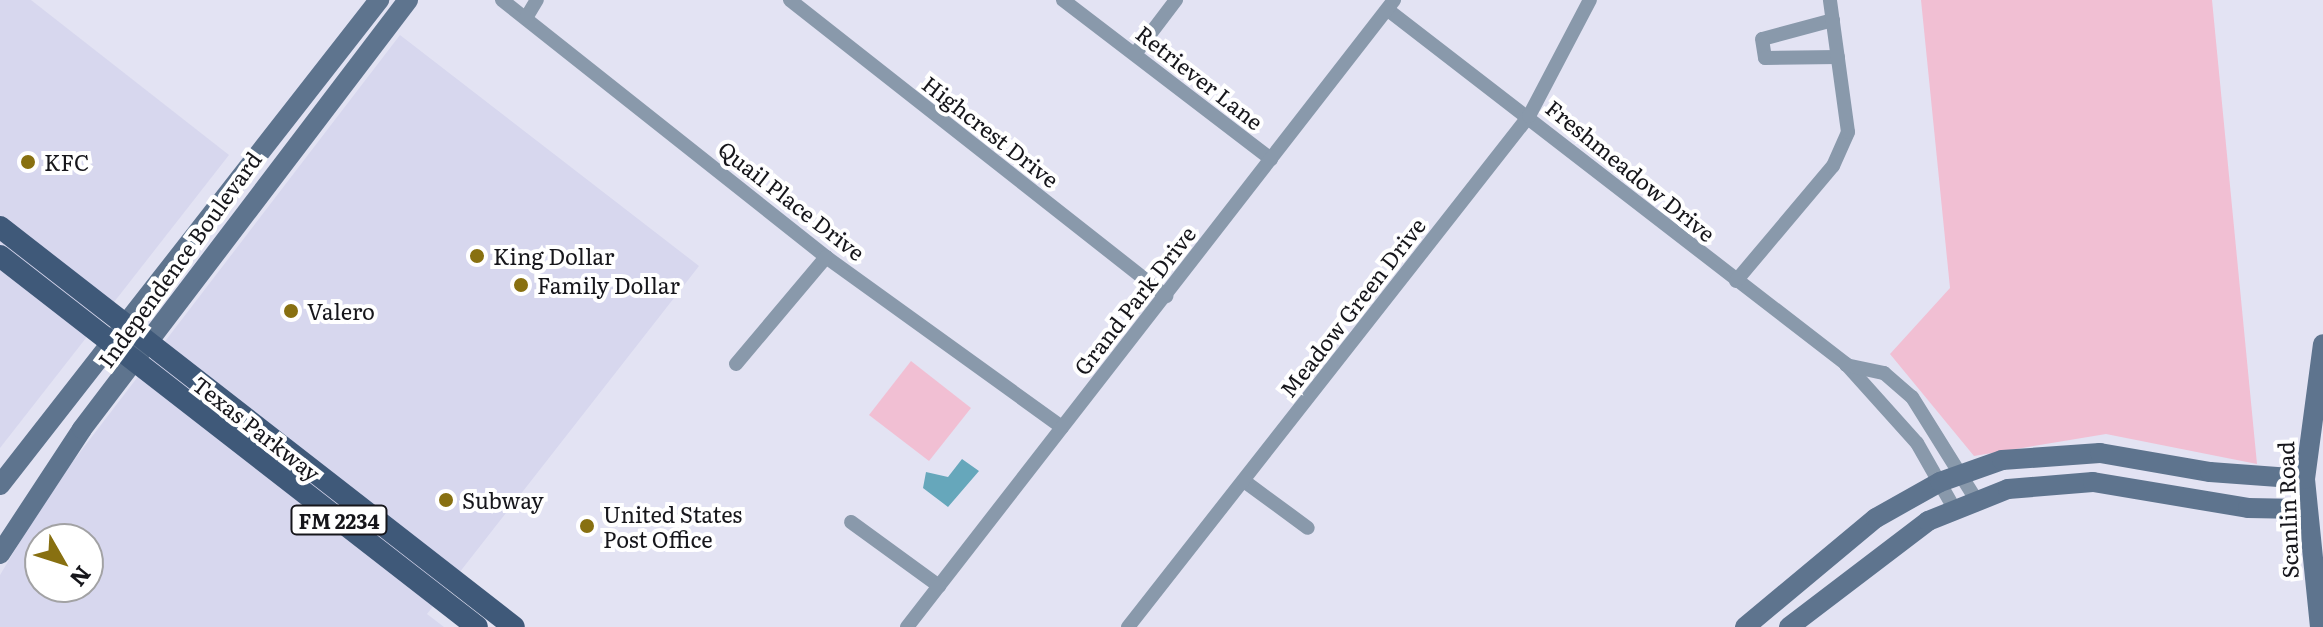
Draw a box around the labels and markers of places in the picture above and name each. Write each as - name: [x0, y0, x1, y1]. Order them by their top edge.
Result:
- place label: KFC: [44, 149, 89, 175]
- marker: KFC: [19, 153, 37, 171]
- place label: King Dollar: [493, 243, 614, 269]
- marker: King Dollar: [468, 247, 486, 265]
- place label: Family Dollar: [537, 272, 680, 298]
- marker: Family Dollar: [512, 276, 530, 294]
- place label: Valero: [307, 298, 375, 324]
- marker: Valero: [282, 302, 300, 320]
- place label: Subway: [462, 487, 544, 513]
- marker: Subway: [437, 491, 455, 509]
- place label: United States Post Office: [603, 500, 742, 552]
- marker: United States Post Office: [578, 517, 596, 535]

